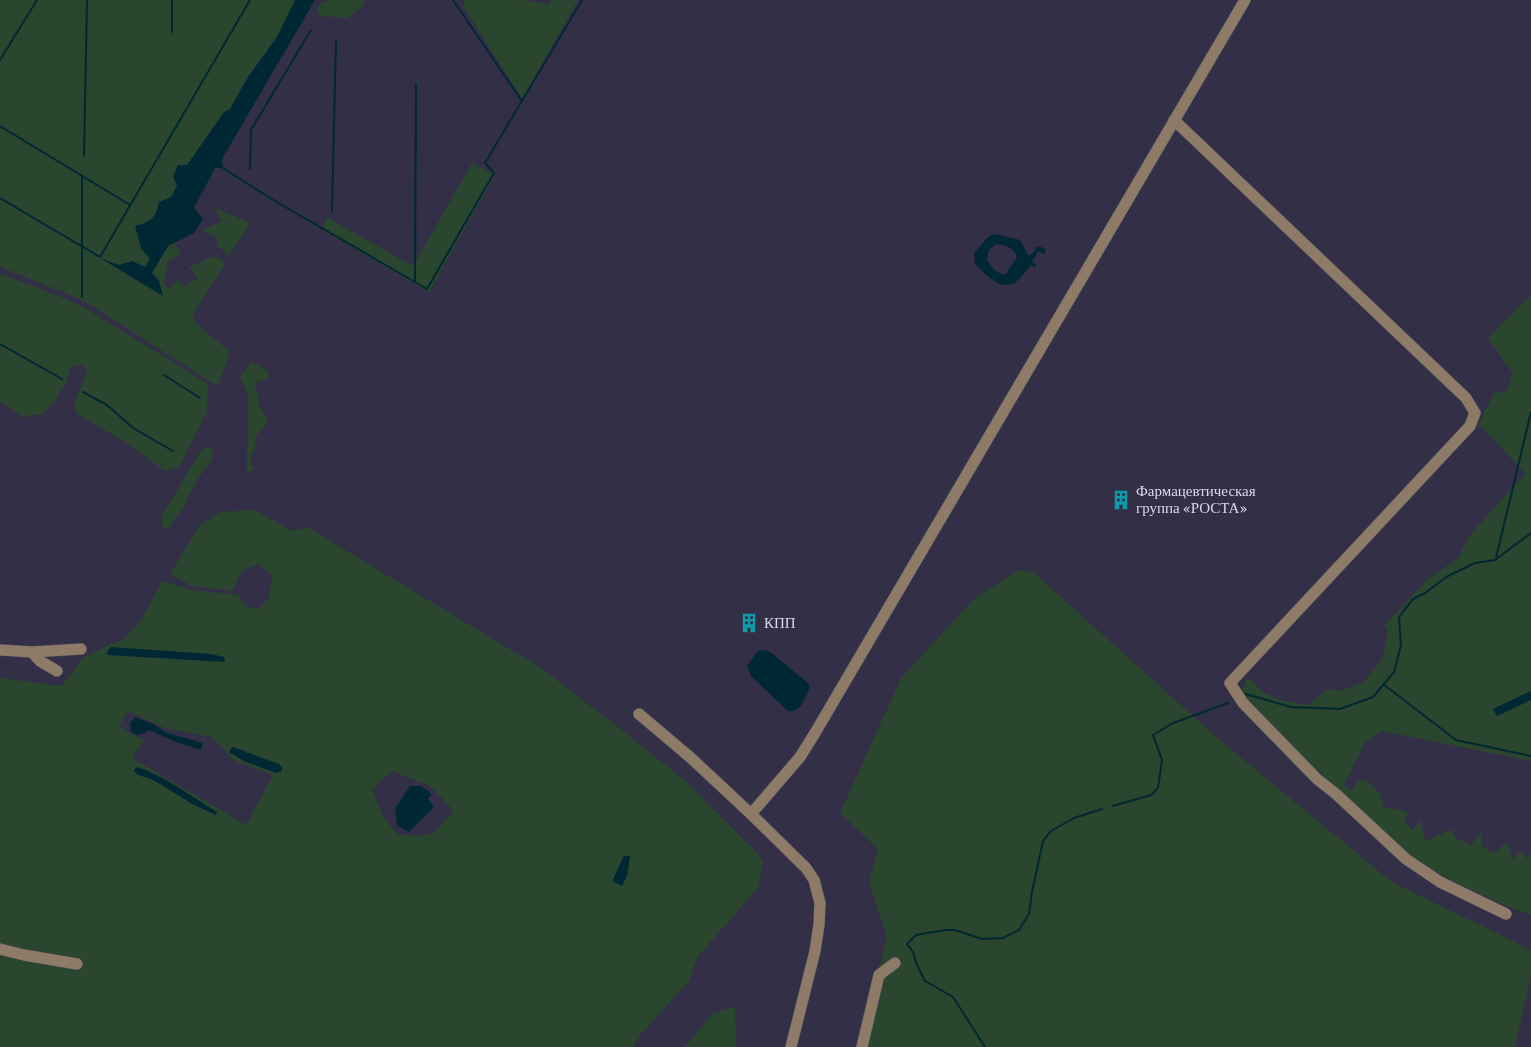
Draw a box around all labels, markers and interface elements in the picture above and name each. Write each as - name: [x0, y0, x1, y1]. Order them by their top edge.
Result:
- place label: Фармацевтическая группа «РОСТА»: [1136, 483, 1256, 516]
- building icon: Фармацевтическая группа «РОСТА»: [1110, 489, 1132, 511]
- building icon: КПП: [738, 612, 760, 634]
- place label: КПП: [764, 615, 796, 631]

